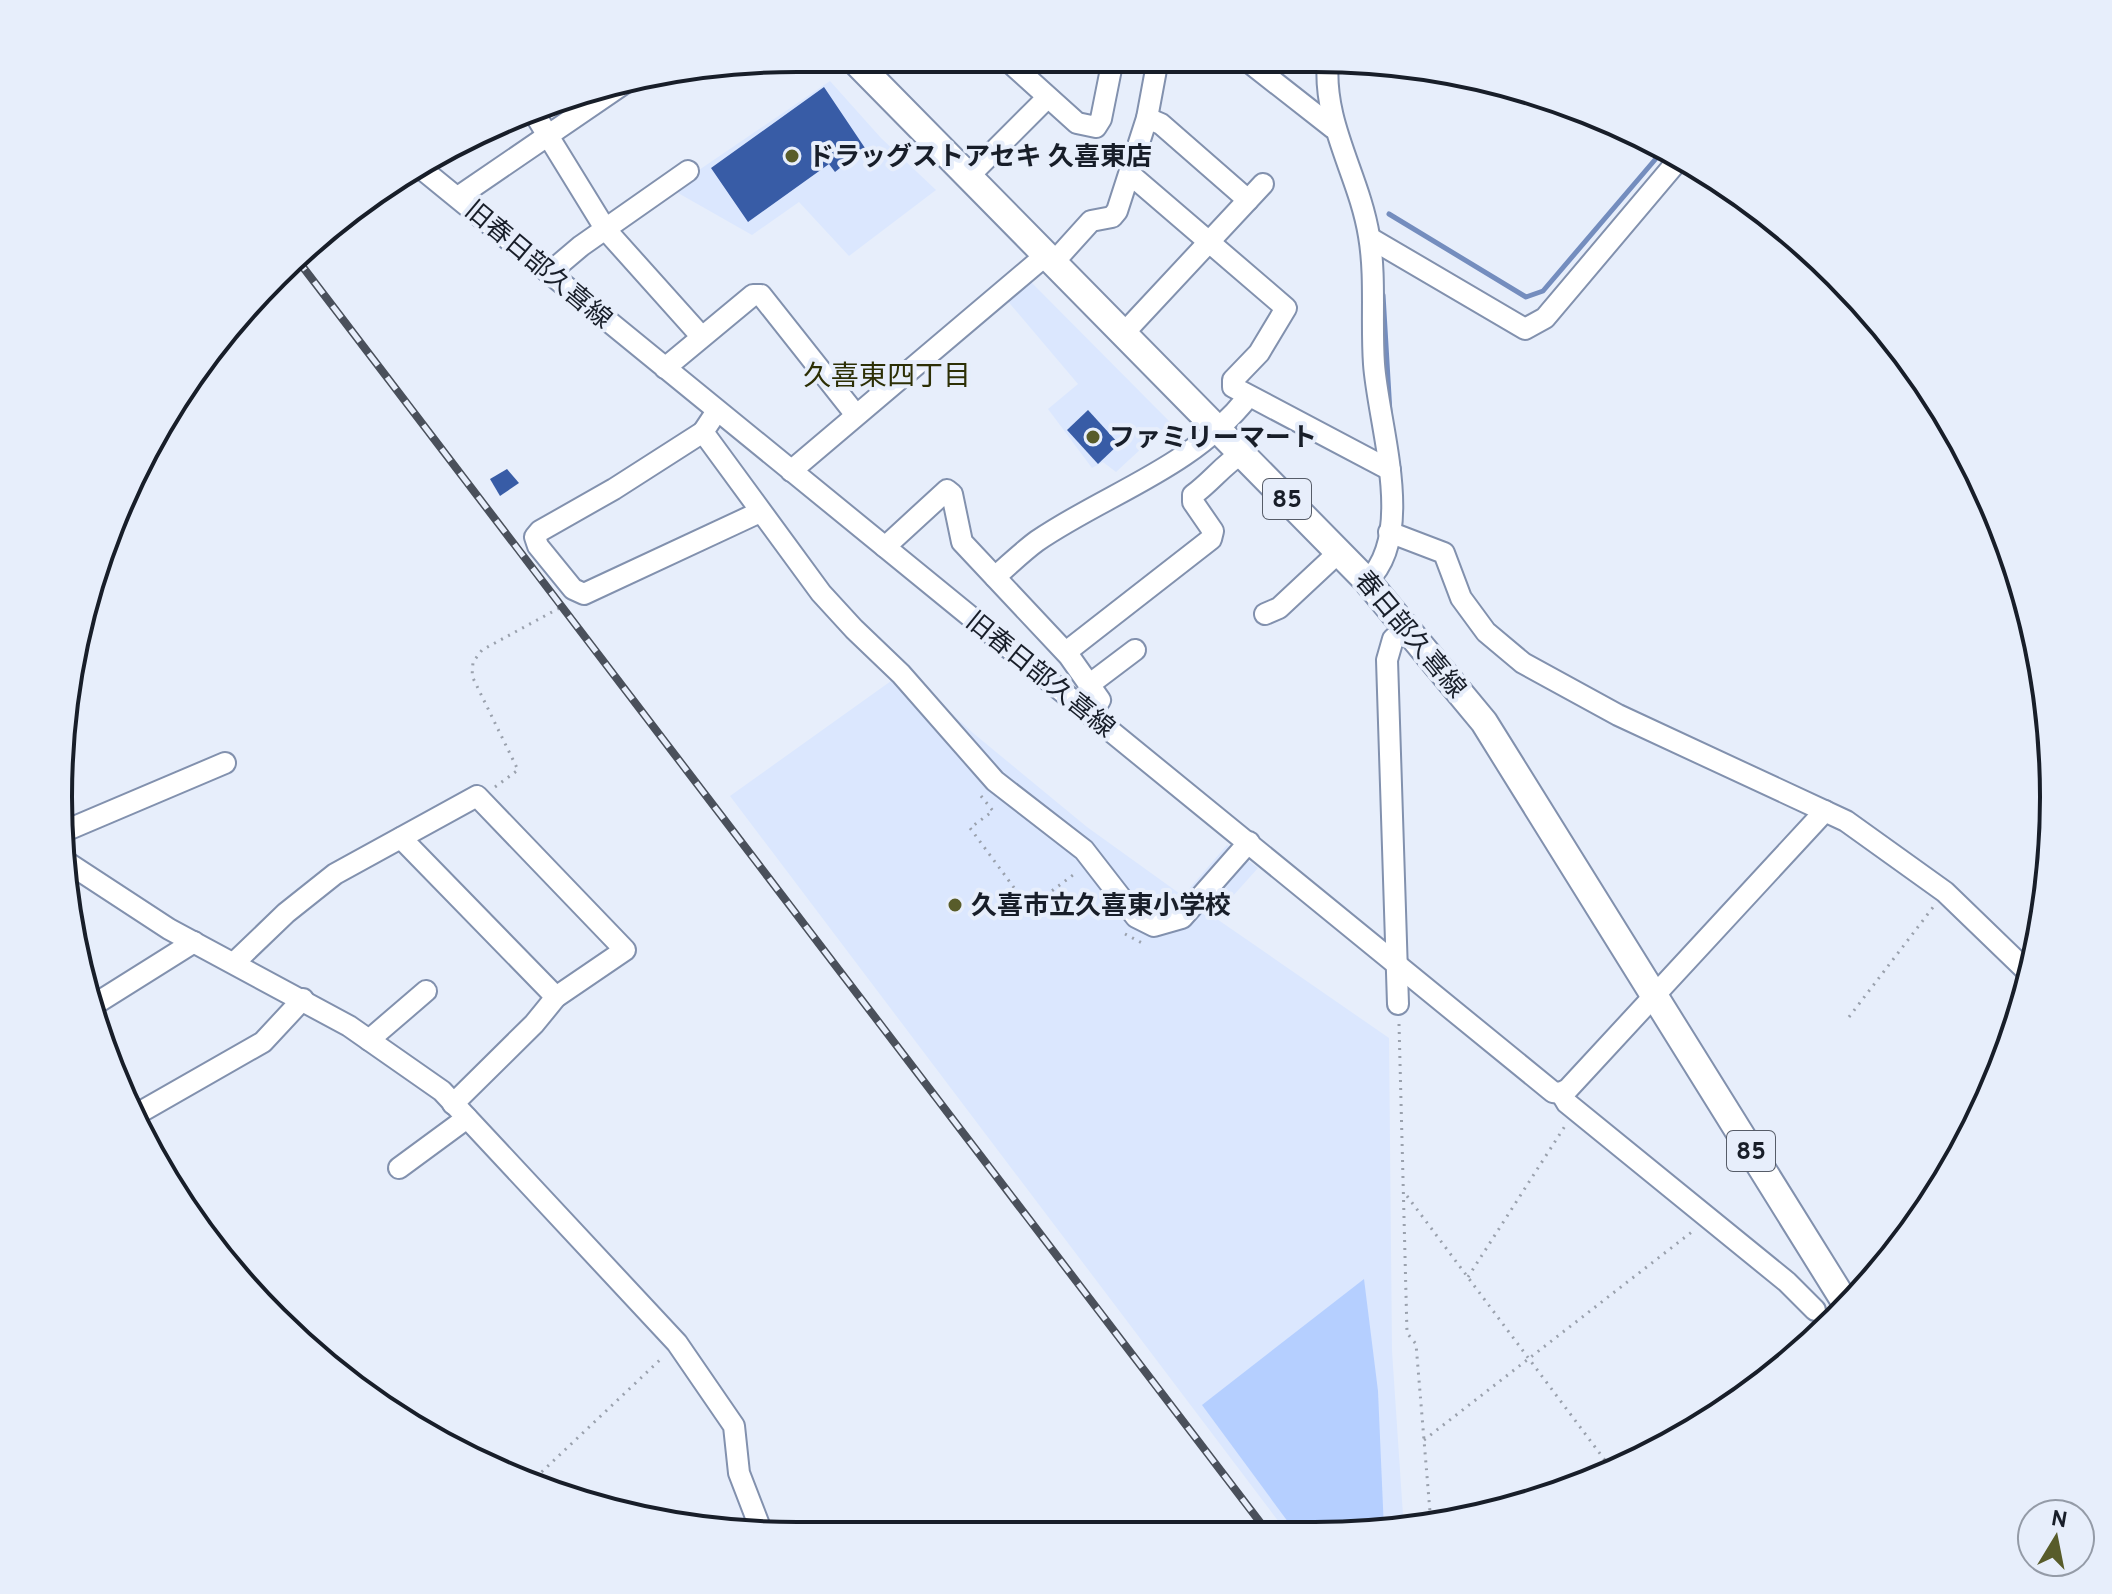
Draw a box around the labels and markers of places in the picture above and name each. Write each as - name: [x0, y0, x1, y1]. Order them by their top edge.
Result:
- place label: ドラッグストアセキ 久喜東店: [808, 142, 1152, 175]
- marker: ドラッグストアセキ 久喜東店: [783, 147, 801, 165]
- place label: ファミリーマート: [1109, 423, 1317, 456]
- marker: ファミリーマート: [1084, 428, 1102, 446]
- place label: 久喜市立久喜東小学校: [971, 891, 1231, 924]
- marker: 久喜市立久喜東小学校: [946, 896, 964, 914]

